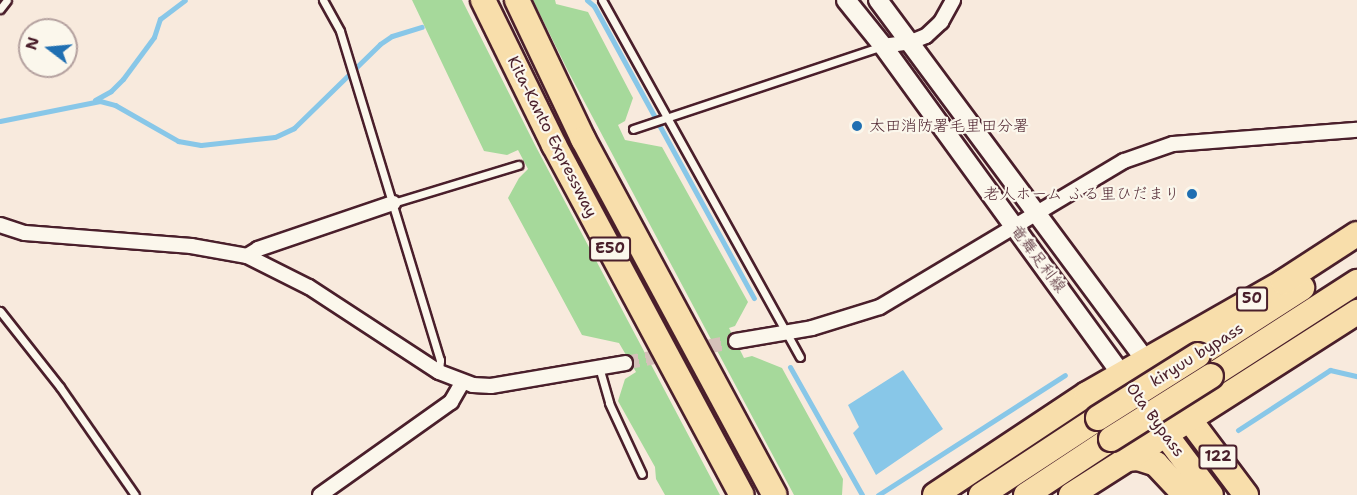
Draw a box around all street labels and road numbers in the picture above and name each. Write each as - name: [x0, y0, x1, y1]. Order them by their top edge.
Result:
- street label: Kita-Kanto Expressway: [503, 53, 601, 221]
- street label: 竜舞足利線: [1006, 221, 1070, 297]
- road number: E50: [589, 237, 631, 261]
- road number: 50: [1236, 287, 1268, 311]
- street label: kiryuu bypass: [1147, 319, 1247, 391]
- street label: Ota Bypass: [1122, 379, 1188, 461]
- road number: 122: [1197, 445, 1239, 469]

